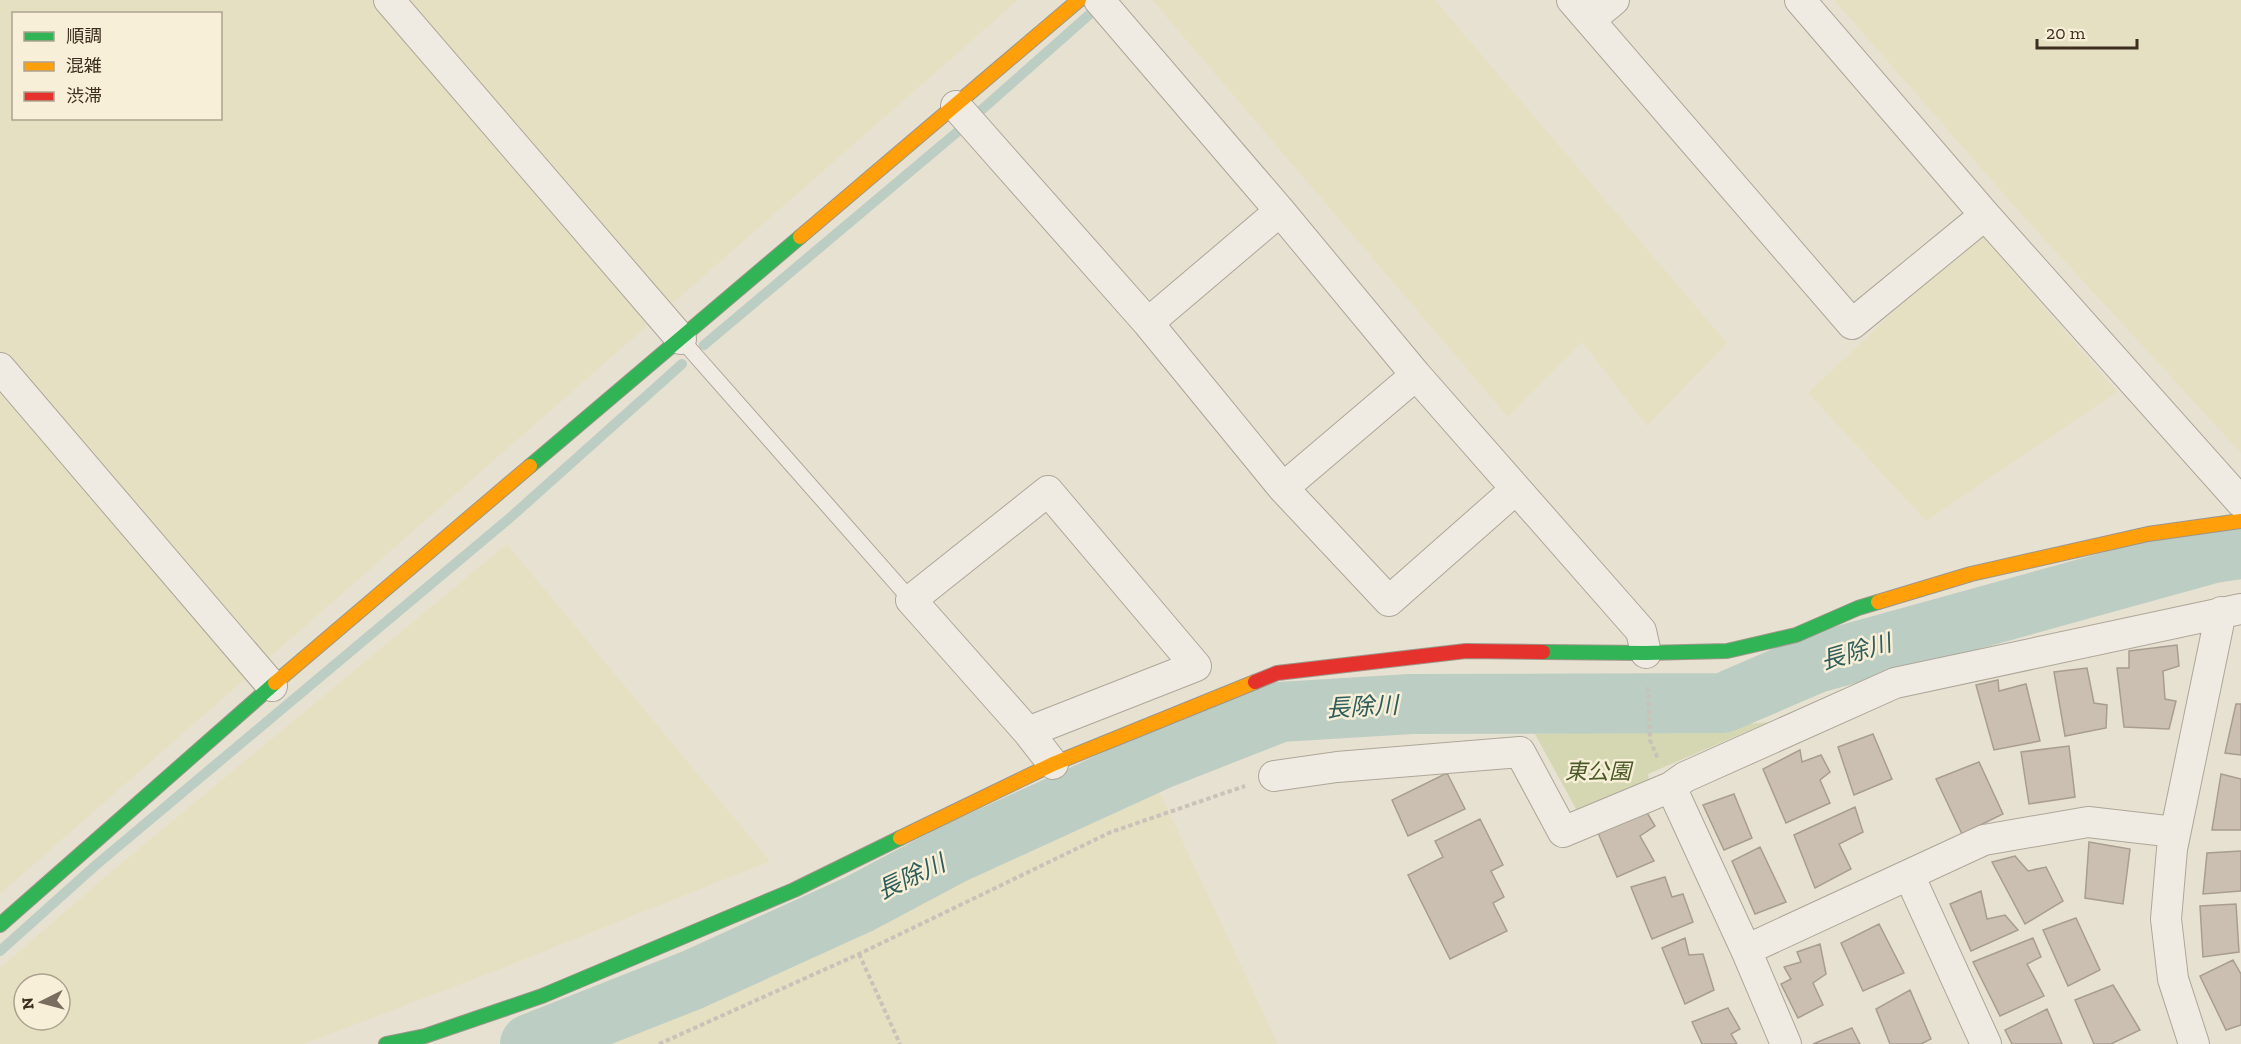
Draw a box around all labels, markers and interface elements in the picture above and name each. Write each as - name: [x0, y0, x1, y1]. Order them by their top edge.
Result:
- legend: [12, 12, 222, 120]
- scale bar: [2037, 12, 2138, 50]
- text: 20 m: [2046, 22, 2086, 44]
- text: 順調: [66, 25, 102, 47]
- text: 混雑: [66, 55, 102, 77]
- text: 渋滞: [66, 85, 102, 107]
- water label: 長除川: [1817, 627, 1897, 675]
- water label: 長除川: [1325, 690, 1402, 723]
- park label: 東公園: [1565, 758, 1634, 785]
- water label: 長除川: [872, 847, 952, 905]
- north arrow: [12, 972, 72, 1032]
- text: N: [17, 996, 38, 1011]

